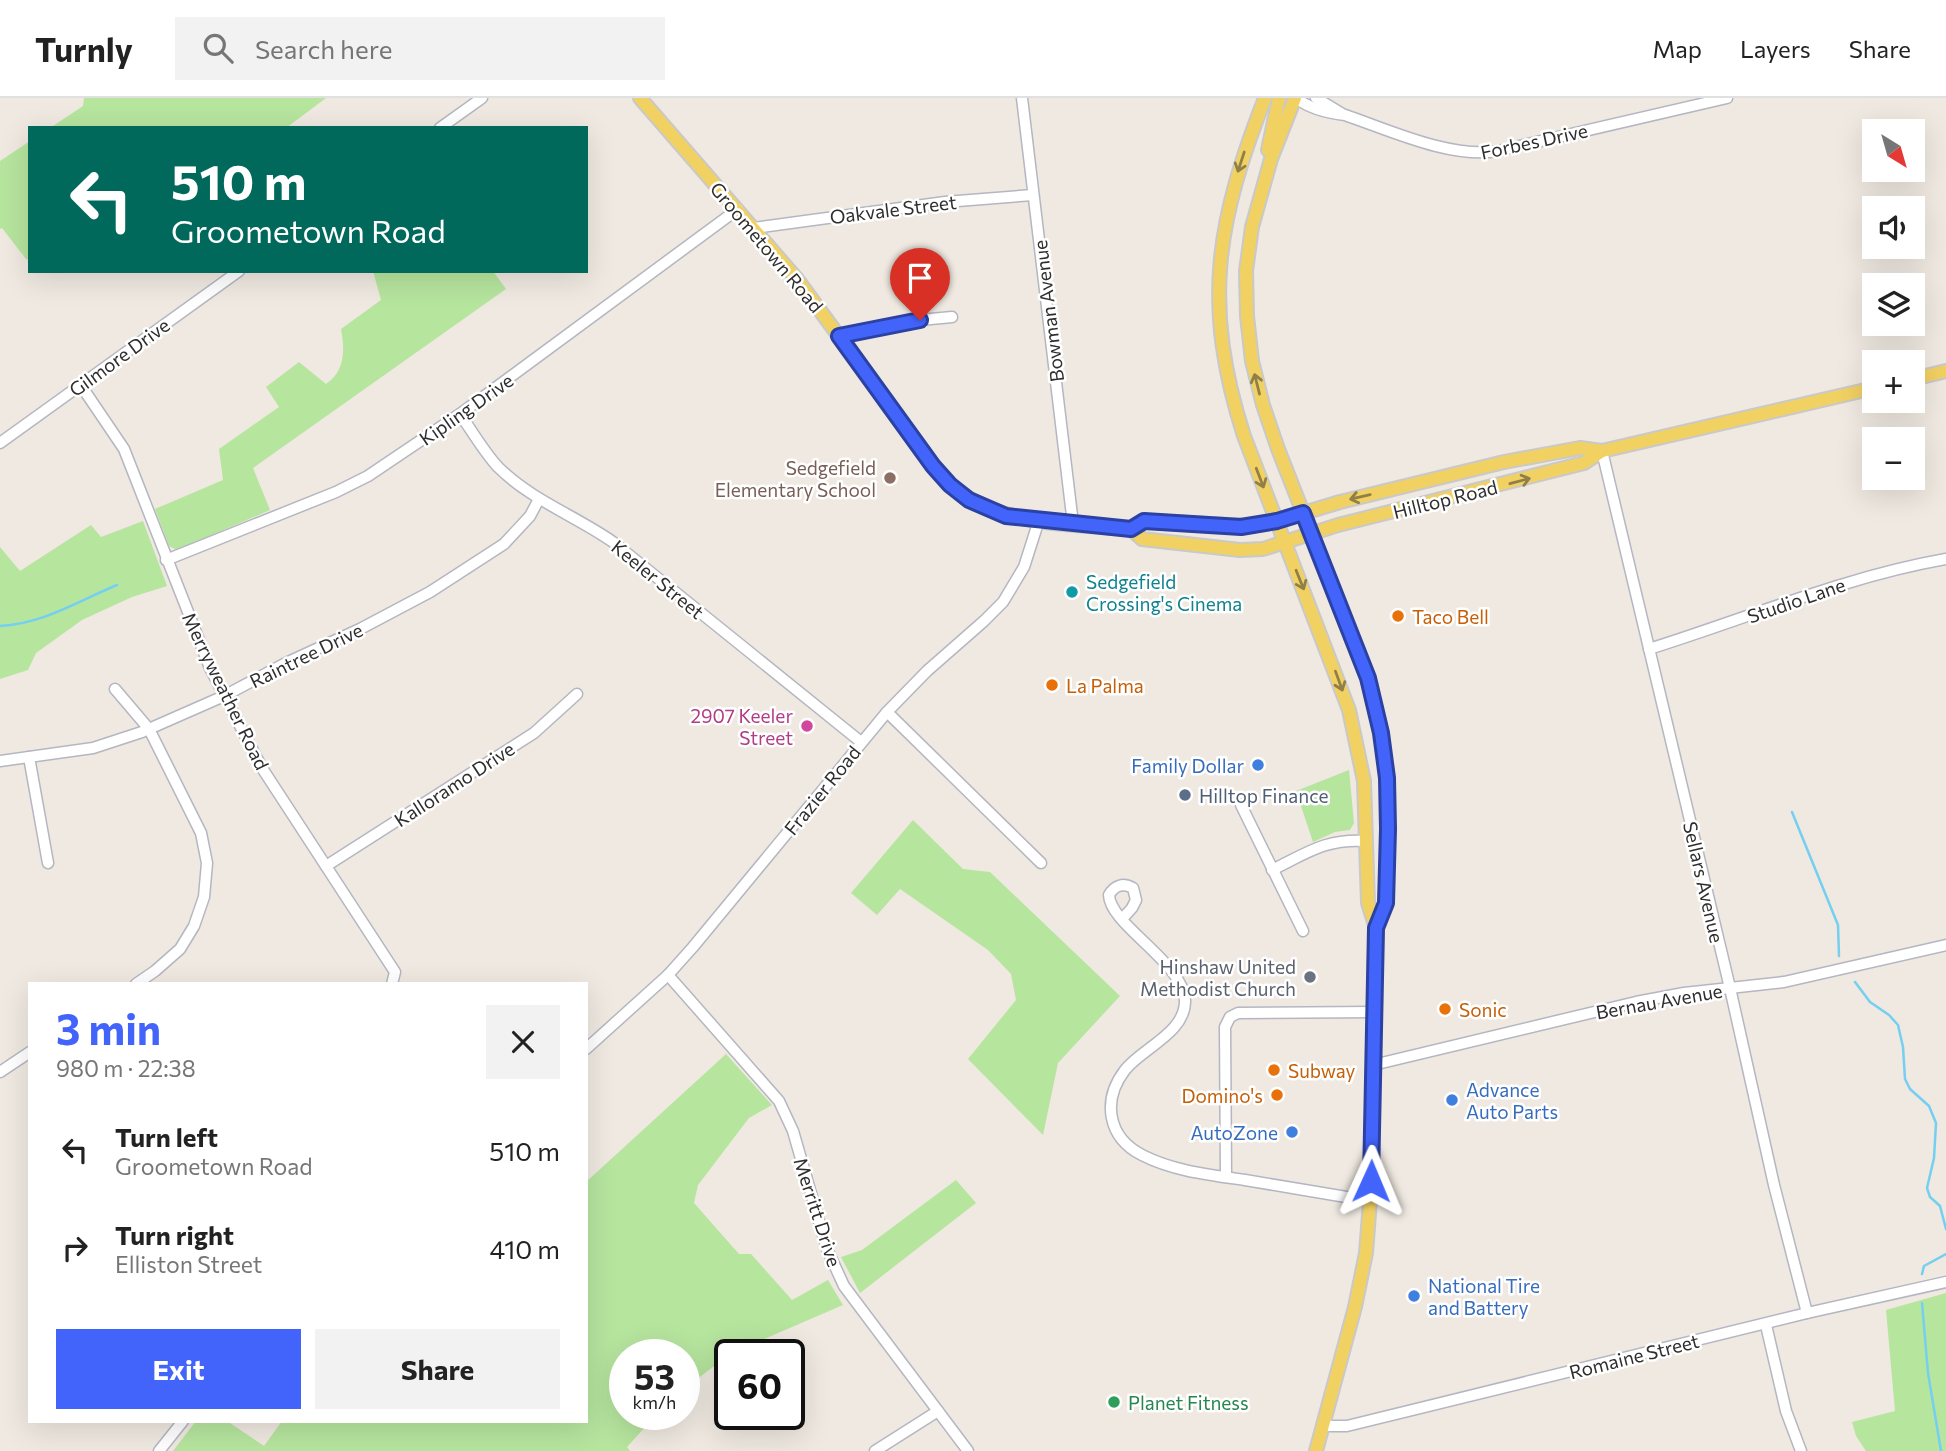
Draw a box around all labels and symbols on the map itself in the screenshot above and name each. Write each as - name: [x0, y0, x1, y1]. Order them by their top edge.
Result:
- street label: Forbes Drive: [1478, 118, 1590, 164]
- north arrow: [1862, 119, 1925, 182]
- one-way arrow: [1234, 150, 1246, 172]
- street label: Groometown Road: [706, 177, 828, 317]
- street label: Oakvale Street: [828, 190, 958, 228]
- street label: Bowman Avenue: [1028, 239, 1068, 383]
- pin: [890, 248, 950, 320]
- street label: Gilmore Drive: [64, 313, 174, 401]
- street label: Kipling Drive: [415, 368, 517, 450]
- one-way arrow: [1250, 373, 1263, 396]
- place label: Sedgefield Elementary School: [715, 456, 876, 501]
- one-way arrow: [1254, 466, 1267, 488]
- marker: Sedgefield Elementary School: [882, 470, 898, 486]
- one-way arrow: [1508, 473, 1530, 486]
- street label: Hilltop Road: [1390, 475, 1500, 523]
- one-way arrow: [1349, 491, 1372, 504]
- street label: Keeler Street: [607, 535, 709, 623]
- one-way arrow: [1295, 569, 1308, 591]
- place label: Sedgefield Crossing's Cinema: [1086, 570, 1242, 615]
- street label: Studio Lane: [1744, 573, 1848, 627]
- marker: Sedgefield Crossing's Cinema: [1064, 584, 1080, 600]
- place label: Taco Bell: [1412, 605, 1489, 628]
- marker: Taco Bell: [1390, 608, 1406, 624]
- street label: Merryweather Road: [178, 609, 274, 773]
- street label: Raintree Drive: [246, 618, 366, 692]
- one-way arrow: [1334, 670, 1347, 692]
- place label: La Palma: [1066, 674, 1144, 697]
- marker: La Palma: [1044, 677, 1060, 693]
- place label: 2907 Keeler Street: [690, 704, 793, 749]
- marker: 2907 Keeler Street: [799, 718, 815, 734]
- street label: Kalloramo Drive: [390, 737, 518, 831]
- street label: Frazier Road: [779, 741, 865, 839]
- place label: Family Dollar: [1131, 754, 1244, 777]
- marker: Family Dollar: [1250, 757, 1266, 773]
- place label: Hilltop Finance: [1199, 784, 1329, 807]
- marker: Hilltop Finance: [1177, 787, 1193, 803]
- street label: Sellars Avenue: [1679, 819, 1729, 945]
- place label: Hinshaw United Methodist Church: [1140, 955, 1296, 1000]
- marker: Hinshaw United Methodist Church: [1302, 969, 1318, 985]
- street label: Bernau Avenue: [1594, 979, 1724, 1023]
- place label: Sonic: [1459, 998, 1507, 1021]
- marker: Sonic: [1437, 1001, 1453, 1017]
- place label: Subway: [1288, 1059, 1355, 1082]
- marker: Subway: [1266, 1062, 1282, 1078]
- place label: Advance Auto Parts: [1466, 1078, 1558, 1123]
- place label: Domino's: [1181, 1084, 1263, 1107]
- marker: Domino's: [1269, 1087, 1285, 1103]
- marker: Advance Auto Parts: [1444, 1092, 1460, 1108]
- place label: AutoZone: [1190, 1121, 1278, 1144]
- marker: AutoZone: [1284, 1124, 1300, 1140]
- position arrow: [1334, 1144, 1408, 1218]
- street label: Merritt Drive: [790, 1155, 846, 1269]
- place label: National Tire and Battery: [1428, 1274, 1540, 1319]
- marker: National Tire and Battery: [1406, 1288, 1422, 1304]
- street label: Romaine Street: [1567, 1329, 1702, 1383]
- speed limit sign: 60: [714, 1339, 805, 1430]
- place label: Planet Fitness: [1128, 1391, 1249, 1414]
- marker: Planet Fitness: [1106, 1394, 1122, 1410]

